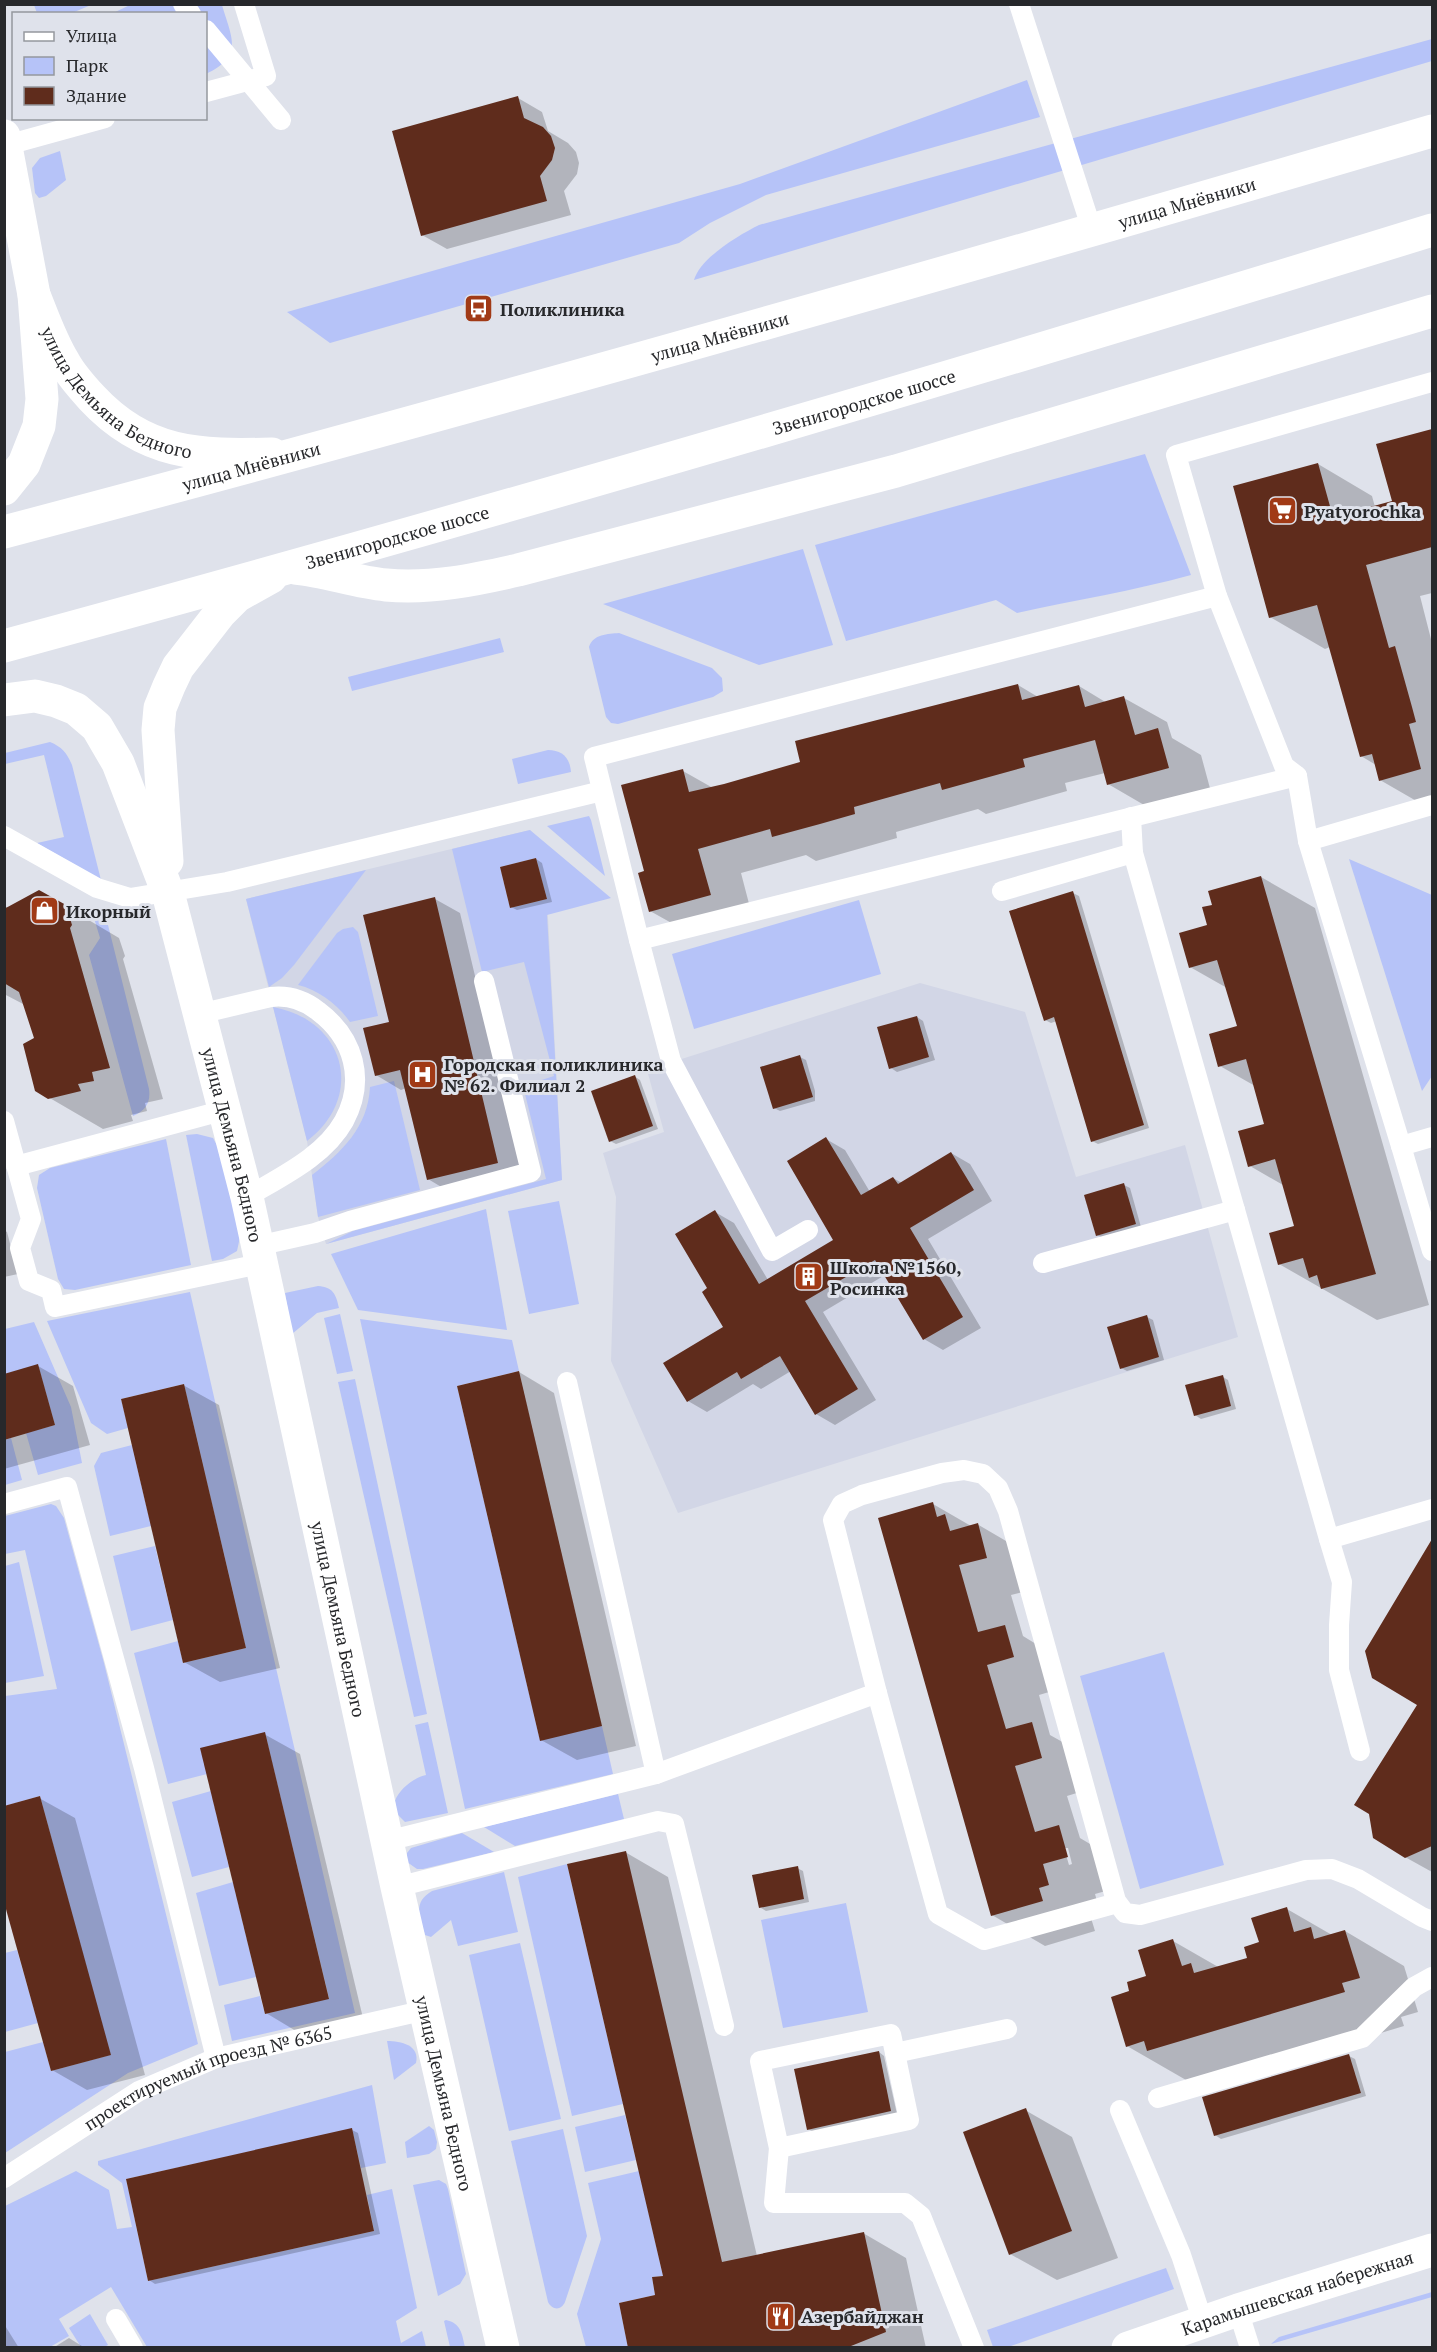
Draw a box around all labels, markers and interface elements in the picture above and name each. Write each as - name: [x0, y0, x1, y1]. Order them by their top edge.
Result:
- legend: [12, 12, 207, 120]
- text: Улица: [66, 23, 117, 47]
- text: Парк: [66, 53, 108, 77]
- text: Здание: [66, 83, 126, 107]
- street label: улица Мнёвники: [1114, 171, 1259, 234]
- bus stop icon: Поликлиника: [463, 293, 495, 325]
- place label: Поликлиника: [500, 297, 625, 321]
- street label: улица Мнёвники: [647, 306, 791, 367]
- street label: улица Демьяна Бедного: [36, 322, 194, 463]
- street label: Звенигородское шоссе: [770, 363, 958, 440]
- street label: улица Мнёвники: [179, 436, 323, 496]
- supermarket icon: Pyatyorochka: [1267, 495, 1299, 527]
- street label: Звенигородское шоссе: [303, 499, 492, 574]
- place label: Pyatyorochka: [1304, 499, 1421, 523]
- shop icon: Икорный: [29, 895, 61, 927]
- place label: Икорный: [66, 899, 151, 923]
- street label: улица Демьяна Бедного: [196, 1044, 268, 1244]
- place label: Городская поликлиника № 62. Филиал 2: [444, 1052, 664, 1097]
- hospital icon: Городская поликлиника № 62. Филиал 2: [407, 1058, 439, 1090]
- place label: Школа №1560, Росинка: [830, 1255, 962, 1300]
- building icon: Школа №1560, Росинка: [793, 1261, 825, 1293]
- street label: улица Демьяна Бедного: [306, 1518, 372, 1719]
- street label: улица Демьяна Бедного: [410, 1992, 479, 2193]
- street label: проектируемый проезд № 6365: [79, 2020, 334, 2136]
- street label: Карамышевская набережная: [1178, 2245, 1416, 2341]
- restaurant icon: Азербайджан: [764, 2300, 796, 2332]
- place label: Азербайджан: [801, 2304, 924, 2328]

